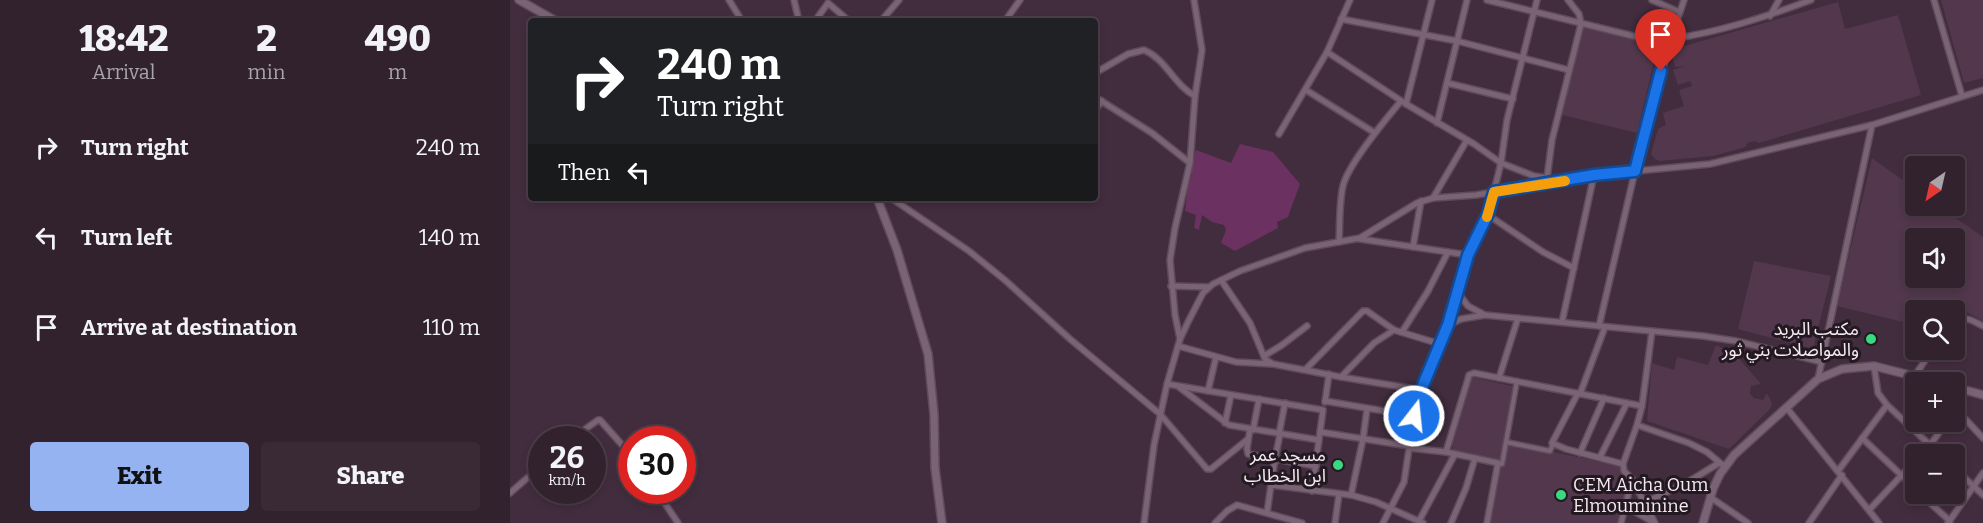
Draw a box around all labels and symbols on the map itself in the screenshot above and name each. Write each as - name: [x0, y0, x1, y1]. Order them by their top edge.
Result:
- pin: [1635, 9, 1686, 71]
- north arrow: [1905, 156, 1965, 216]
- place label: مكتب البريد والمواصلات بني ثور: [1721, 318, 1859, 363]
- marker: مكتب البريد والمواصلات بني ثور: [1864, 332, 1878, 346]
- position arrow: [1382, 384, 1446, 448]
- speed limit sign: 30: [618, 426, 696, 504]
- place label: مسجد عمر ابن الخطاب: [1244, 444, 1326, 487]
- marker: مسجد عمر ابن الخطاب: [1331, 458, 1345, 472]
- place label: CEM Aicha Oum Elmouminine: [1573, 474, 1708, 517]
- marker: CEM Aicha Oum Elmouminine: [1554, 488, 1568, 502]

